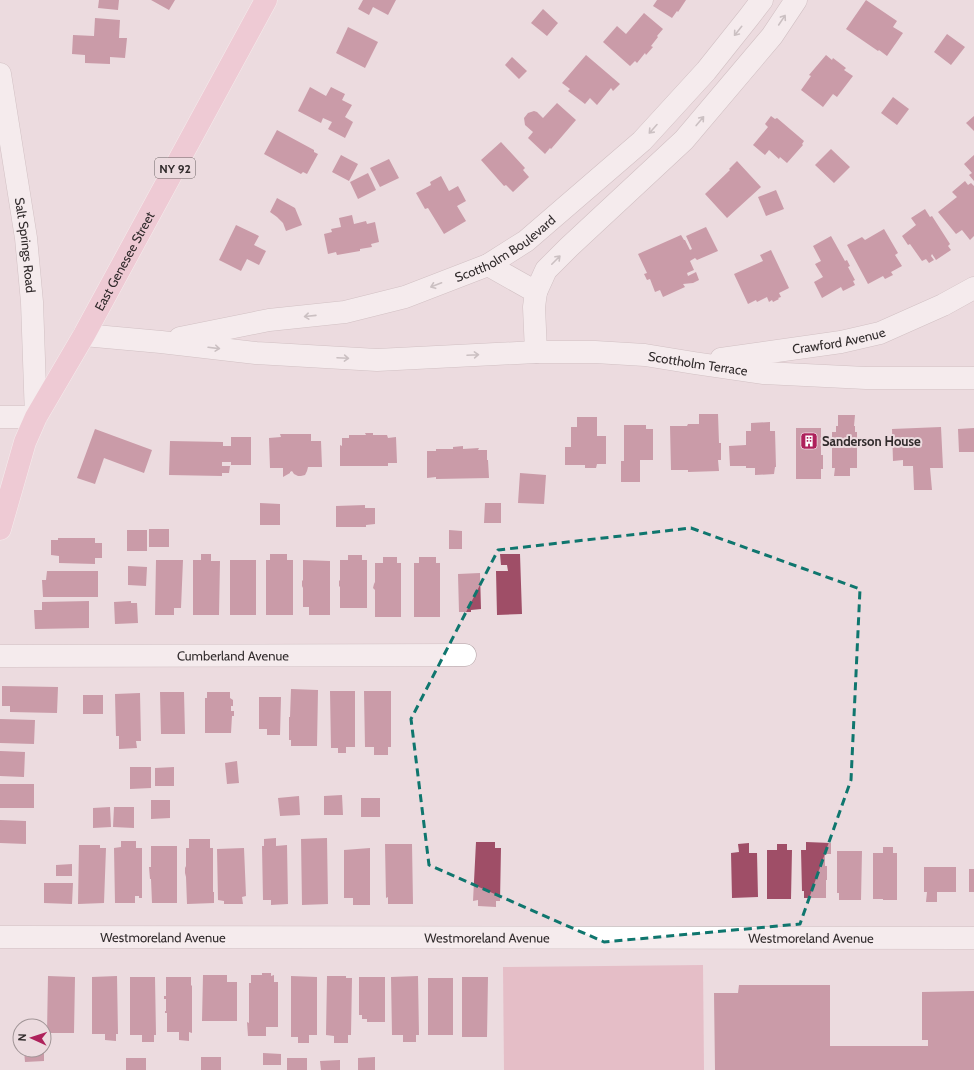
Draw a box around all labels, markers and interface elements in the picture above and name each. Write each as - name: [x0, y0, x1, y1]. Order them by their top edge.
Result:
- one-way arrow: [778, 15, 786, 26]
- one-way arrow: [734, 26, 743, 36]
- one-way arrow: [695, 116, 704, 127]
- one-way arrow: [648, 124, 658, 134]
- road number: NY 92: [155, 158, 195, 178]
- street label: Salt Springs Road: [12, 196, 39, 294]
- street label: East Genesee Street: [91, 208, 158, 313]
- street label: Scottholm Boulevard: [452, 211, 559, 285]
- one-way arrow: [551, 255, 561, 265]
- one-way arrow: [431, 282, 443, 290]
- one-way arrow: [304, 312, 317, 320]
- street label: Crawford Avenue: [791, 324, 888, 357]
- one-way arrow: [207, 344, 220, 352]
- street label: Scottholm Terrace: [647, 348, 749, 379]
- one-way arrow: [466, 351, 479, 359]
- one-way arrow: [336, 354, 349, 362]
- building icon: Sanderson House: [799, 431, 819, 451]
- place label: Sanderson House: [822, 433, 921, 449]
- street label: Cumberland Avenue: [177, 647, 289, 664]
- street label: Westmoreland Avenue: [100, 929, 226, 945]
- street label: Westmoreland Avenue: [424, 929, 550, 946]
- street label: Westmoreland Avenue: [748, 930, 874, 946]
- north arrow: [12, 1018, 52, 1058]
- text: N: [15, 1033, 29, 1042]

